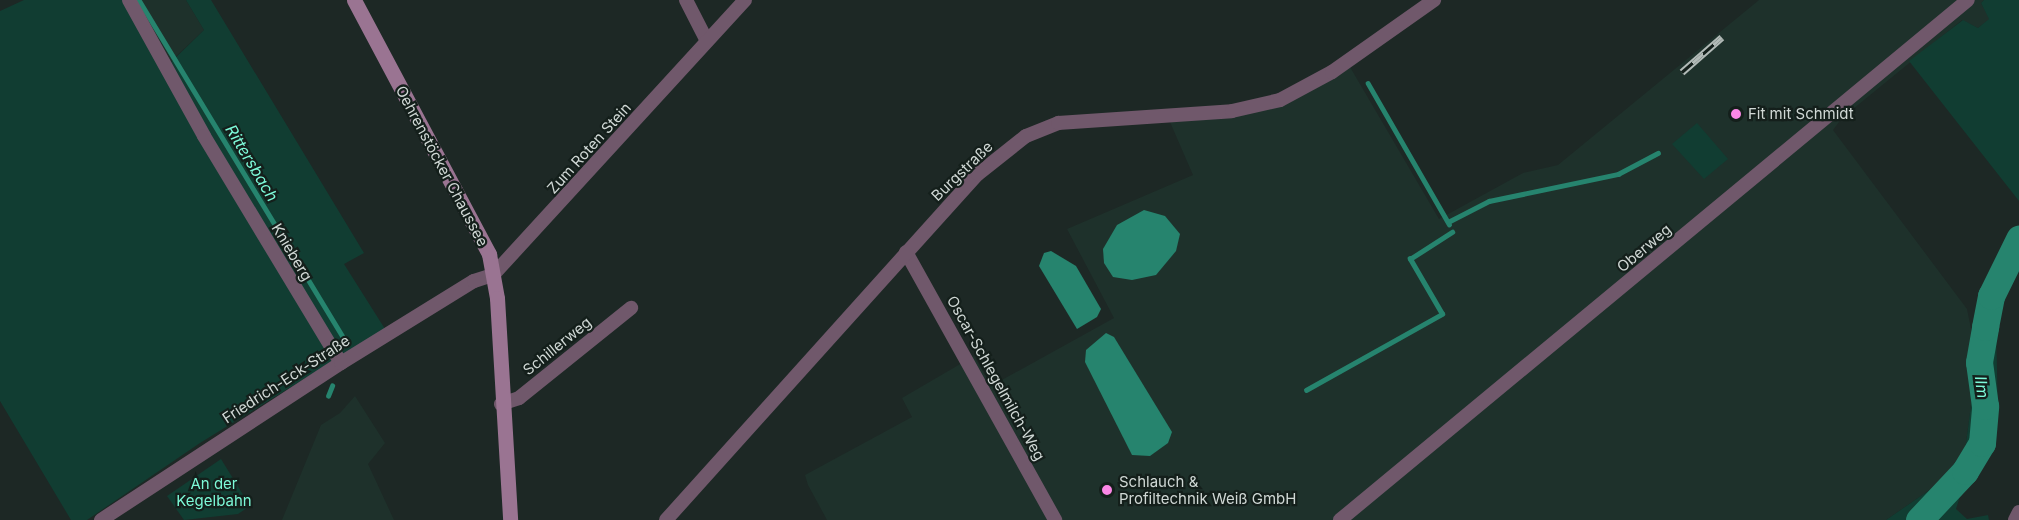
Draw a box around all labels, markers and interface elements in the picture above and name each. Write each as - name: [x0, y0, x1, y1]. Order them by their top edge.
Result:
- street label: Oehrenstöcker Chaussee: [392, 83, 492, 249]
- street label: Zum Roten Stein: [543, 99, 635, 197]
- place label: Fit mit Schmidt: [1748, 105, 1854, 123]
- marker: Fit mit Schmidt: [1729, 107, 1743, 121]
- water label: Rittersbach: [222, 121, 282, 205]
- street label: Burgstraße: [928, 137, 996, 205]
- street label: Knieberg: [268, 220, 316, 284]
- street label: Oberweg: [1613, 220, 1675, 276]
- street label: Oscar-Schlegelmilch-Weg: [943, 293, 1049, 463]
- street label: Schillerweg: [519, 313, 595, 379]
- street label: Friedrich-Eck-Straße: [219, 331, 353, 427]
- water label: Ilm: [1971, 375, 1993, 399]
- place label: Schlauch & Profiltechnik Weiß GmbH: [1119, 472, 1296, 507]
- park label: An der Kegelbahn: [176, 474, 252, 509]
- marker: Schlauch & Profiltechnik Weiß GmbH: [1100, 483, 1114, 497]

